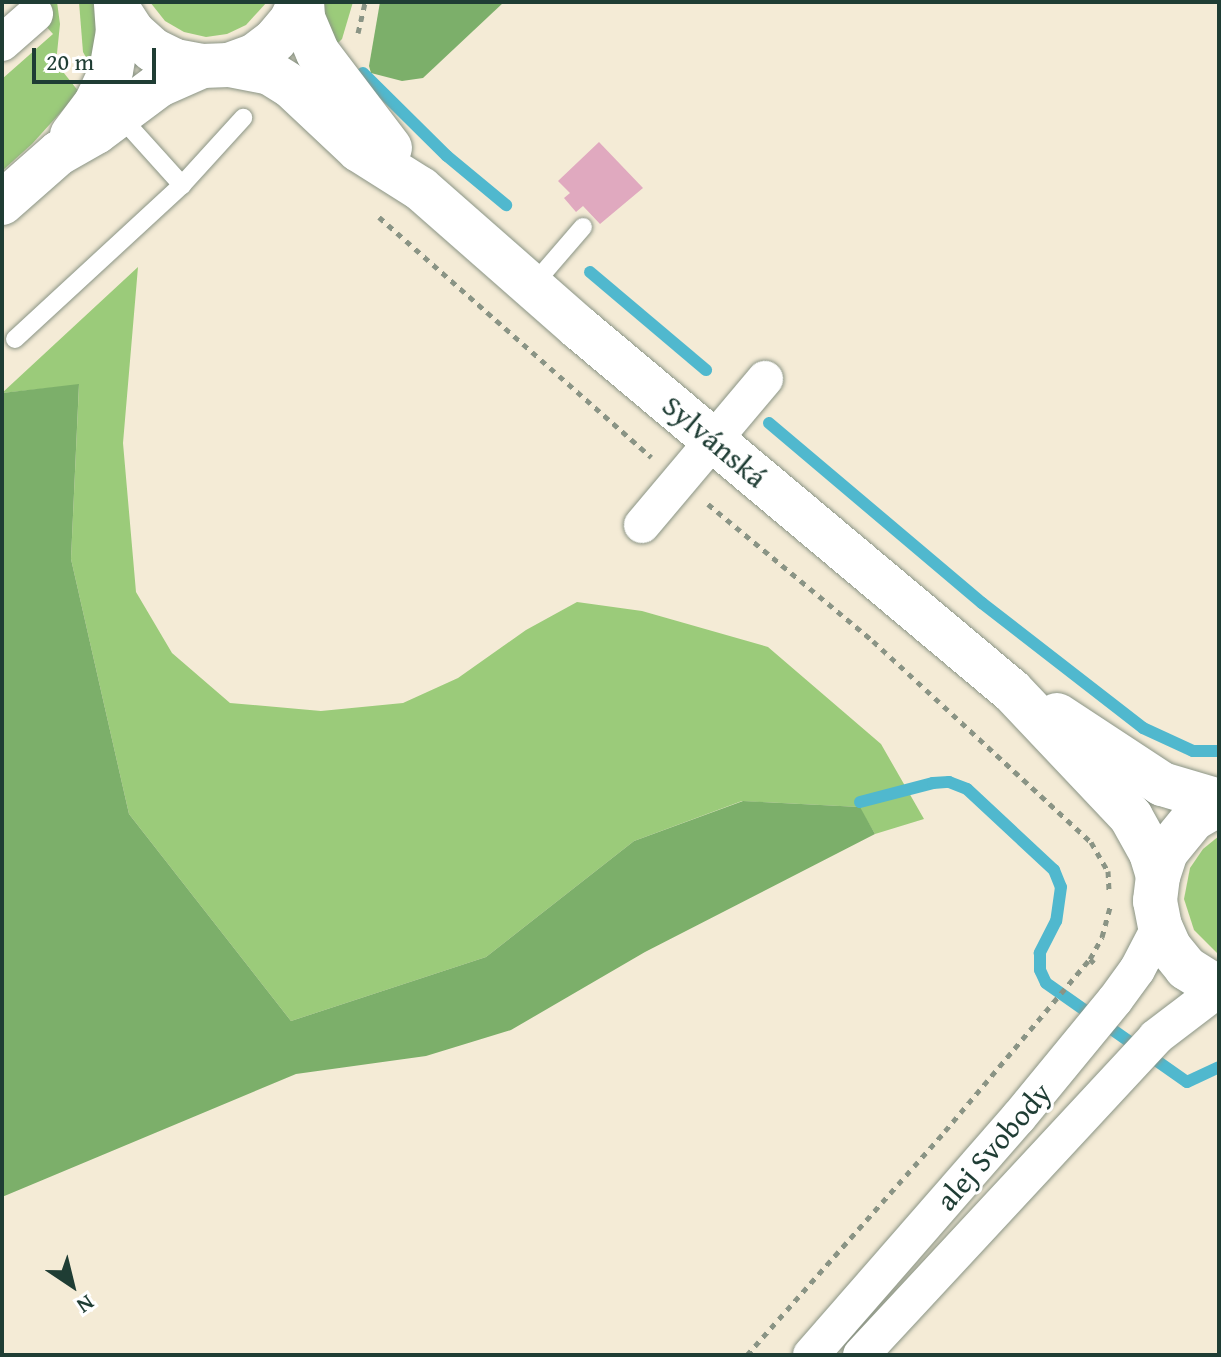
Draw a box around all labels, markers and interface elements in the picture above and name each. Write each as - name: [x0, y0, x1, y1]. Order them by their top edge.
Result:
- scale bar: [36, 32, 160, 82]
- text: 20 m: [46, 44, 94, 79]
- street label: Sylvánská: [655, 387, 775, 495]
- street label: alej Svobody: [928, 1075, 1058, 1217]
- north arrow: [32, 1245, 112, 1325]
- text: N: [71, 1287, 101, 1322]

